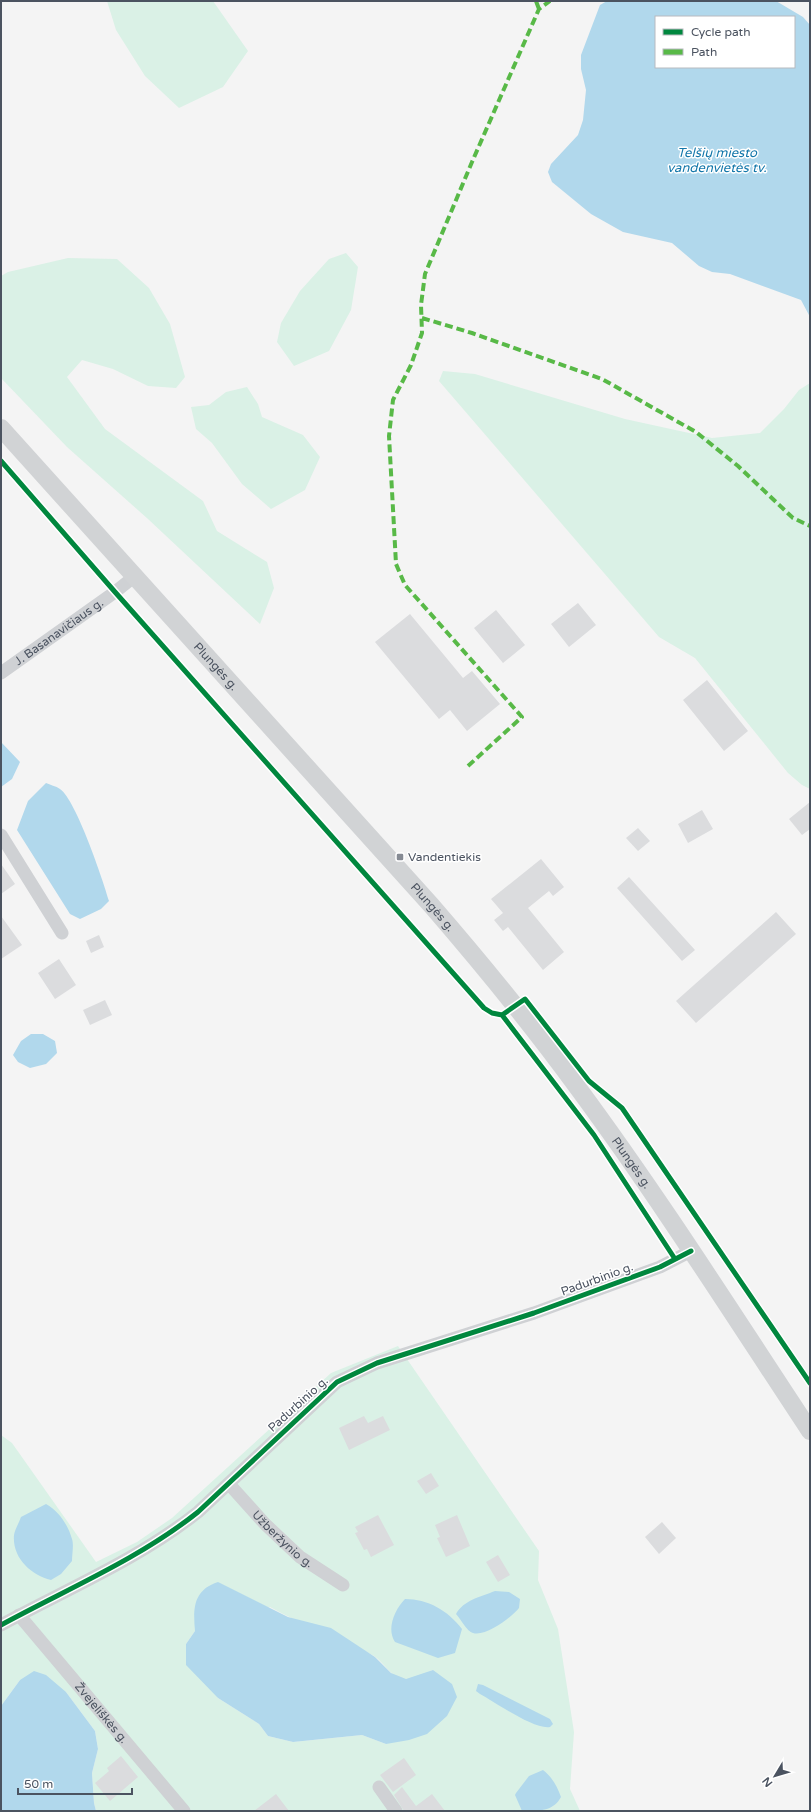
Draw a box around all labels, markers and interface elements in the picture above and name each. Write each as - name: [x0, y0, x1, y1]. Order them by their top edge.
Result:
- legend: [655, 16, 795, 68]
- text: Cycle path: [691, 25, 750, 39]
- text: Path: [691, 45, 717, 59]
- water label: Telšių miesto vandenvietės tv.: [667, 145, 767, 176]
- street label: J. Basanavičiaus g.: [12, 596, 106, 668]
- street label: Plungės g.: [191, 640, 241, 693]
- place label: Vandentiekis: [408, 850, 481, 864]
- marker: Vandentiekis: [395, 852, 405, 862]
- street label: Plungės g.: [408, 880, 458, 934]
- street label: Plungės g.: [609, 1134, 654, 1191]
- street label: Padurbinio g.: [559, 1259, 635, 1299]
- street label: Padurbinio g.: [265, 1373, 331, 1435]
- street label: Užberžynio g.: [249, 1508, 316, 1571]
- street label: Žvejeliškės g.: [72, 1680, 131, 1746]
- north arrow: [755, 1756, 795, 1796]
- scale bar: [18, 1770, 132, 1796]
- text: N: [760, 1774, 775, 1789]
- text: 50 m: [24, 1777, 53, 1791]

